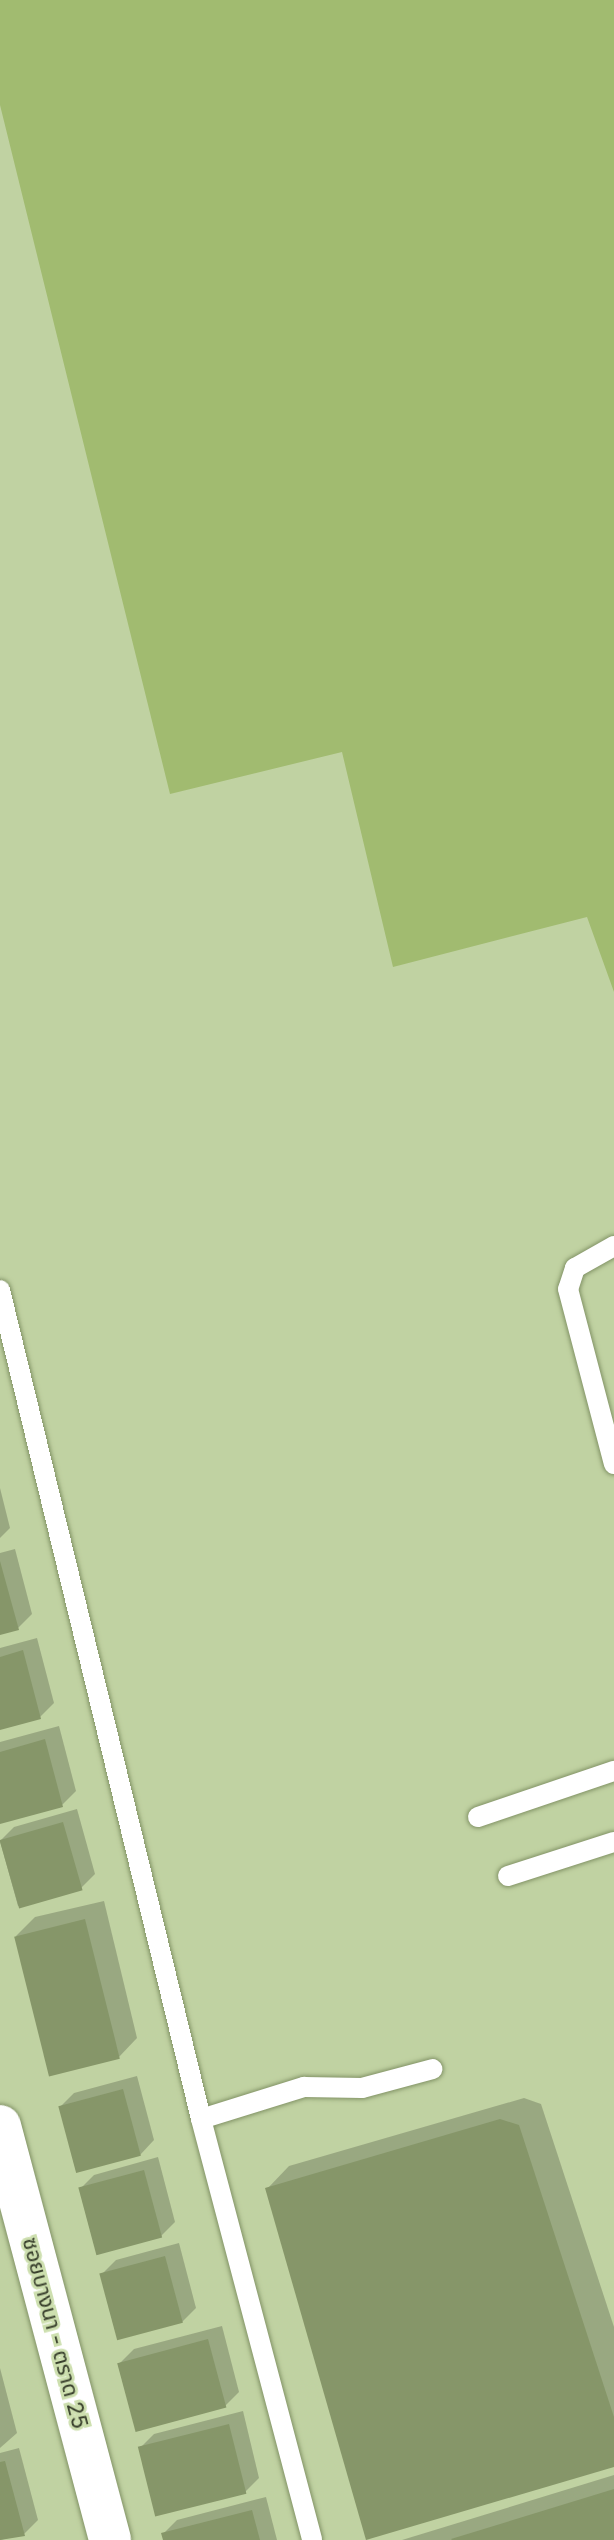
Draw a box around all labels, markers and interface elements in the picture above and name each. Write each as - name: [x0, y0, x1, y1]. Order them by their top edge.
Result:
- street label: ซอยบางนา - ตราด 25: [17, 2234, 93, 2432]

